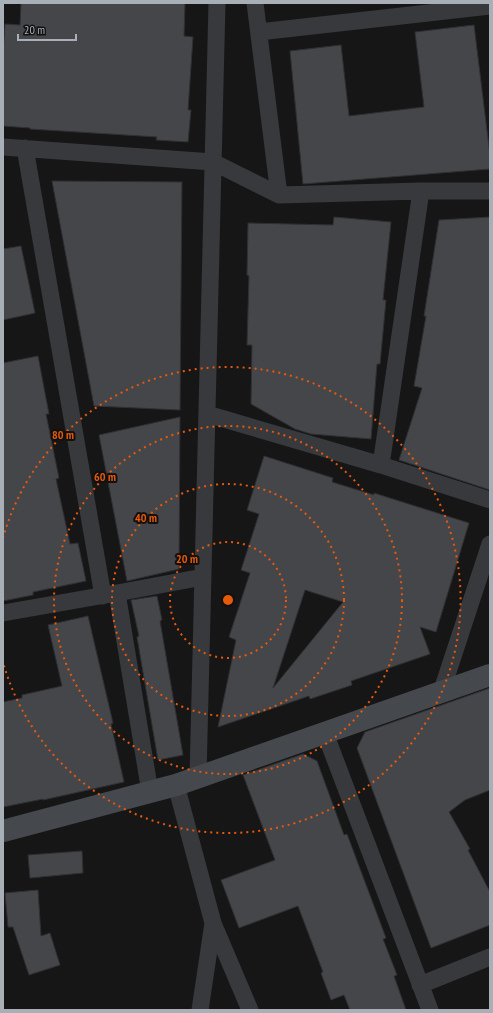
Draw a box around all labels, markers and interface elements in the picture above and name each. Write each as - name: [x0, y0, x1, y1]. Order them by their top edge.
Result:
- scale bar: [18, 16, 76, 42]
- text: 20 m: [24, 22, 45, 37]
- text: 80 m: [52, 427, 74, 442]
- text: 60 m: [94, 469, 116, 484]
- text: 40 m: [135, 510, 157, 525]
- text: 20 m: [176, 551, 198, 566]
- centre of rings: [221, 593, 235, 607]

